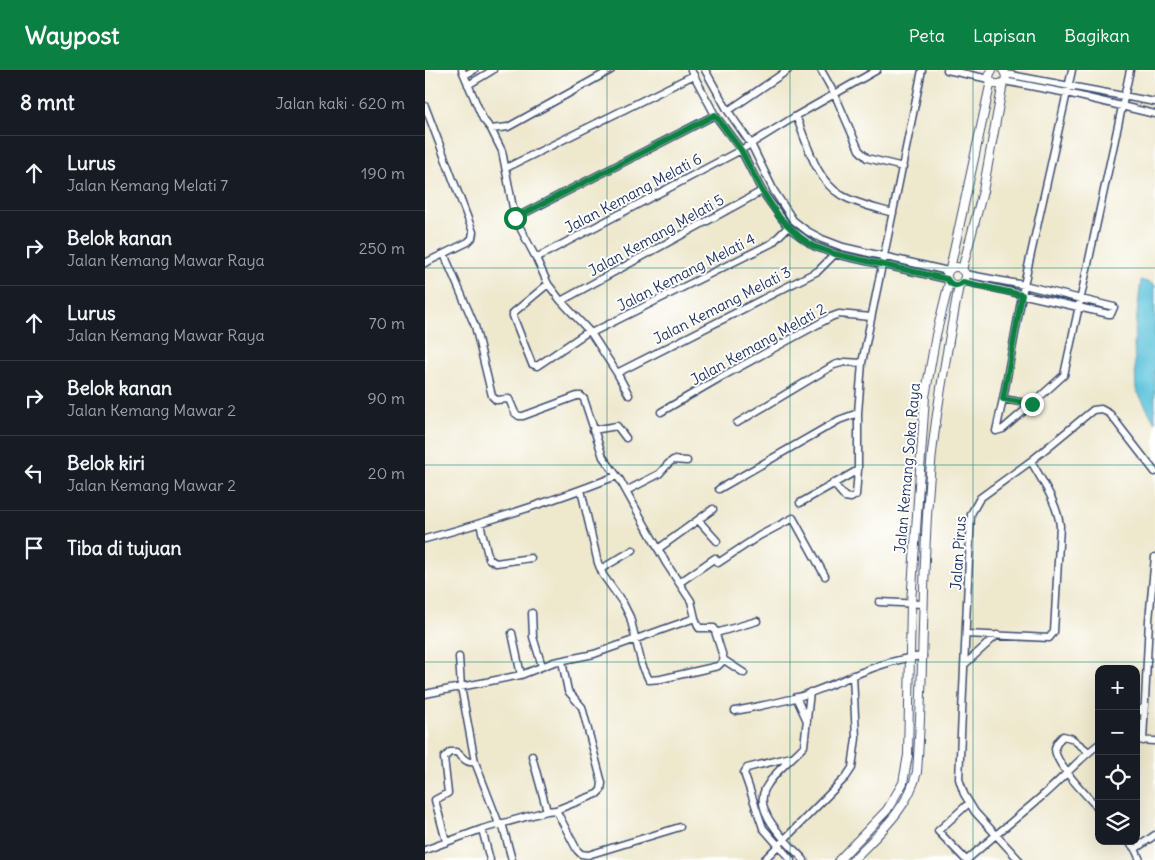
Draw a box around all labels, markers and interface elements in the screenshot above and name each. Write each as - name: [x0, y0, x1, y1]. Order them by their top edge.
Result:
- text: Waypost: [25, 20, 119, 50]
- text: Peta: [909, 24, 945, 47]
- text: Lapisan: [973, 24, 1036, 47]
- text: Bagikan: [1064, 24, 1130, 47]
- text: 8 mnt: [20, 89, 75, 116]
- text: Jalan kaki · 620 m: [276, 93, 405, 113]
- street label: Jalan Kemang Melati 6: [561, 149, 705, 237]
- text: Lurus: [67, 151, 116, 175]
- icon: ahead: [20, 159, 48, 187]
- text: 190 m: [361, 163, 405, 183]
- text: Jalan Kemang Melati 7: [67, 175, 228, 195]
- street label: Jalan Kemang Melati 5: [585, 190, 727, 280]
- route start: [504, 207, 527, 230]
- text: Belok kanan: [67, 226, 172, 250]
- street label: Jalan Kemang Melati 4: [614, 229, 758, 315]
- icon: right: [20, 234, 48, 262]
- text: 250 m: [359, 238, 405, 258]
- text: Jalan Kemang Mawar Raya: [67, 250, 265, 270]
- street label: Jalan Kemang Melati 3: [650, 262, 794, 348]
- street label: Jalan Kemang Melati 2: [687, 299, 829, 389]
- text: Lurus: [67, 301, 116, 325]
- icon: ahead: [20, 309, 48, 337]
- text: 70 m: [369, 313, 405, 333]
- text: Jalan Kemang Mawar Raya: [67, 325, 265, 345]
- text: Belok kanan: [67, 376, 172, 400]
- street label: Jalan Kemang Soka Raya: [890, 381, 924, 554]
- icon: right: [20, 384, 48, 412]
- text: 90 m: [367, 388, 405, 408]
- route end: [1021, 393, 1044, 416]
- text: Jalan Kemang Mawar 2: [67, 400, 236, 420]
- text: Belok kiri: [67, 451, 145, 475]
- icon: left: [20, 459, 48, 487]
- text: 20 m: [368, 463, 405, 483]
- text: Jalan Kemang Mawar 2: [67, 475, 236, 495]
- street label: Jalan Pirus: [946, 515, 970, 591]
- icon: arrive: [20, 534, 48, 562]
- text: Tiba di tujuan: [67, 536, 182, 560]
- map controls: [1095, 665, 1140, 845]
- button: +: [1095, 665, 1140, 710]
- button: −: [1095, 710, 1140, 755]
- button: locate: [1095, 755, 1140, 800]
- button: layers: [1095, 800, 1140, 845]

